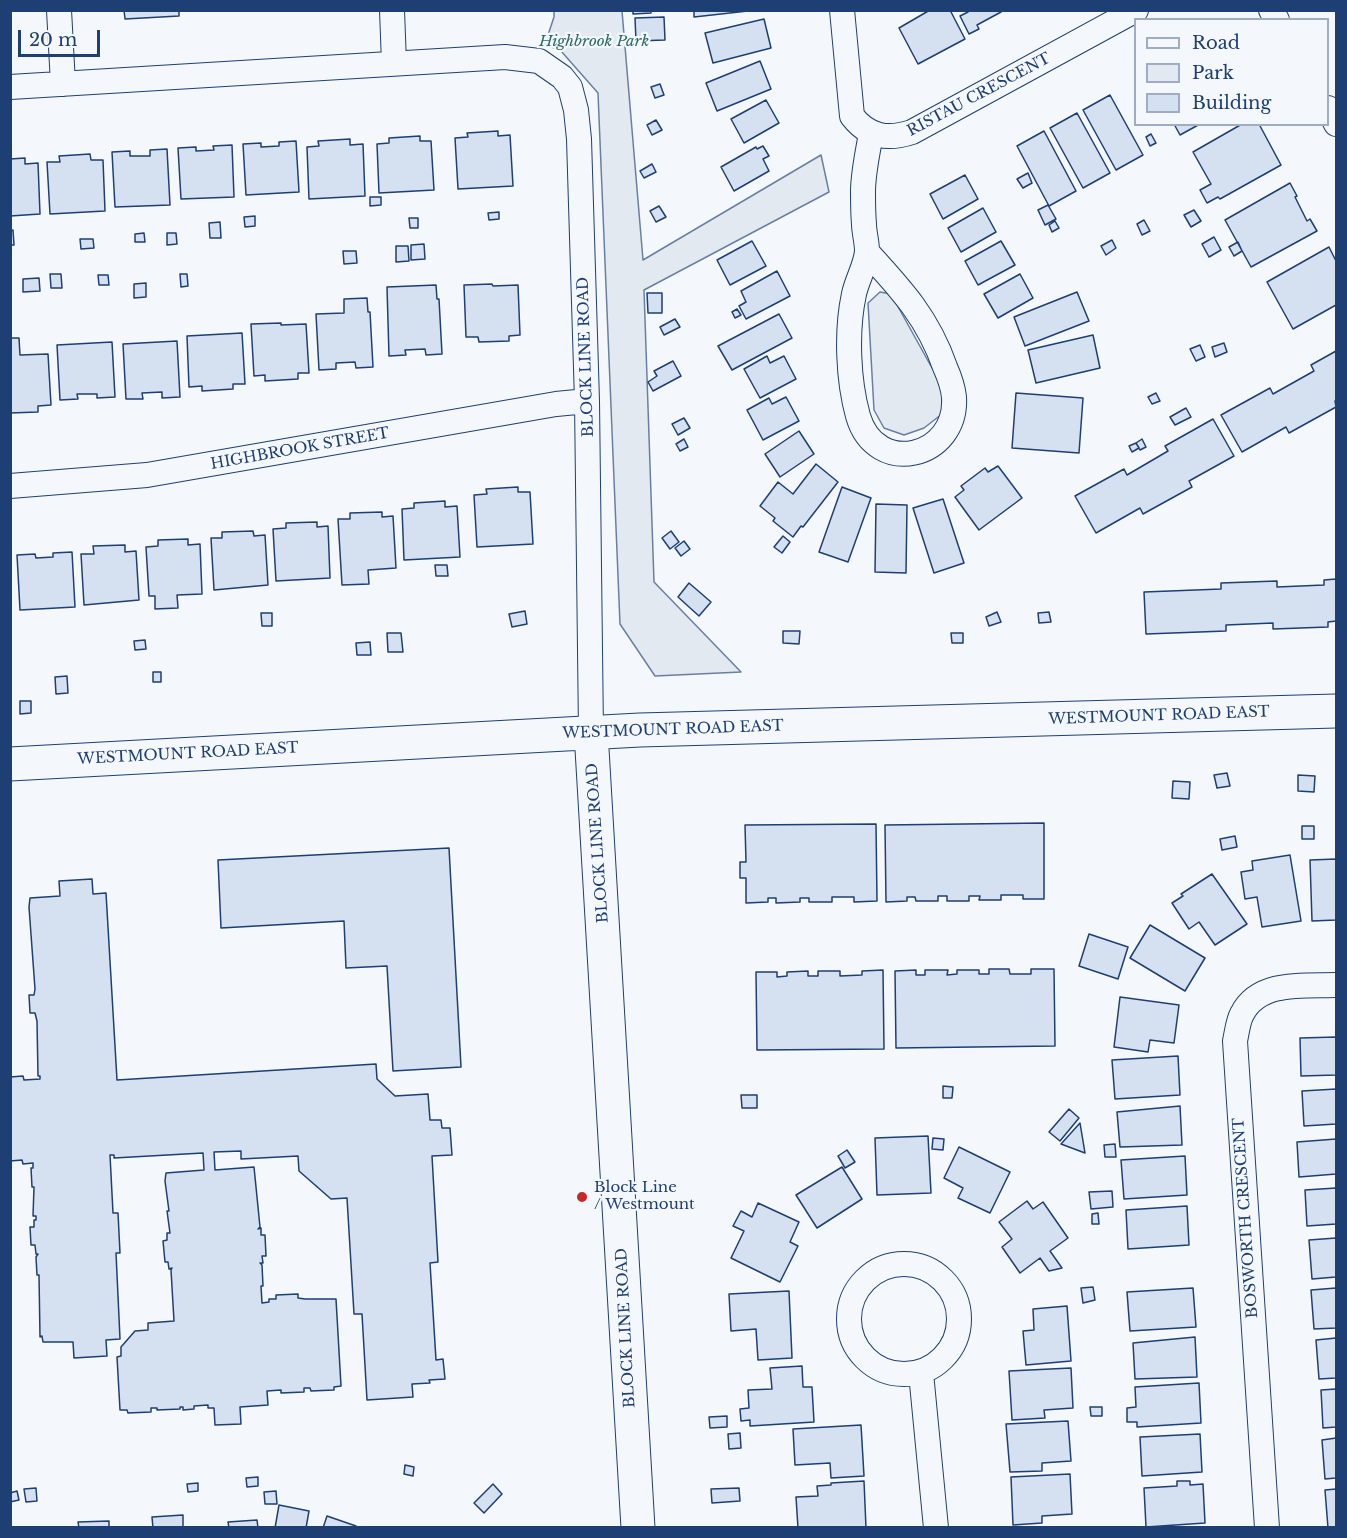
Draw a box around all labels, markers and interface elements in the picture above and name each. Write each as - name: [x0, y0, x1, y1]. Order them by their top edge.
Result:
- scale bar: [21, 18, 104, 56]
- legend: [1134, 18, 1329, 126]
- text: 20 m: [29, 29, 77, 51]
- text: Road: [1192, 32, 1240, 54]
- park label: Highbrook Park: [539, 33, 649, 51]
- street label: RISTAU CRESCENT: [904, 50, 1054, 140]
- text: Park: [1192, 62, 1234, 84]
- text: Building: [1192, 92, 1271, 114]
- street label: BLOCK LINE ROAD: [574, 277, 598, 437]
- street label: HIGHBROOK STREET: [209, 424, 391, 474]
- street label: WESTMOUNT ROAD EAST: [1048, 703, 1270, 729]
- street label: WESTMOUNT ROAD EAST: [562, 717, 784, 743]
- street label: WESTMOUNT ROAD EAST: [77, 739, 299, 769]
- street label: BLOCK LINE ROAD: [583, 762, 613, 924]
- street label: BOSWORTH CRESCENT: [1230, 1117, 1262, 1319]
- place label: Block Line / Westmount: [594, 1179, 695, 1214]
- marker: Block Line / Westmount: [575, 1190, 589, 1204]
- street label: BLOCK LINE ROAD: [613, 1247, 639, 1409]

